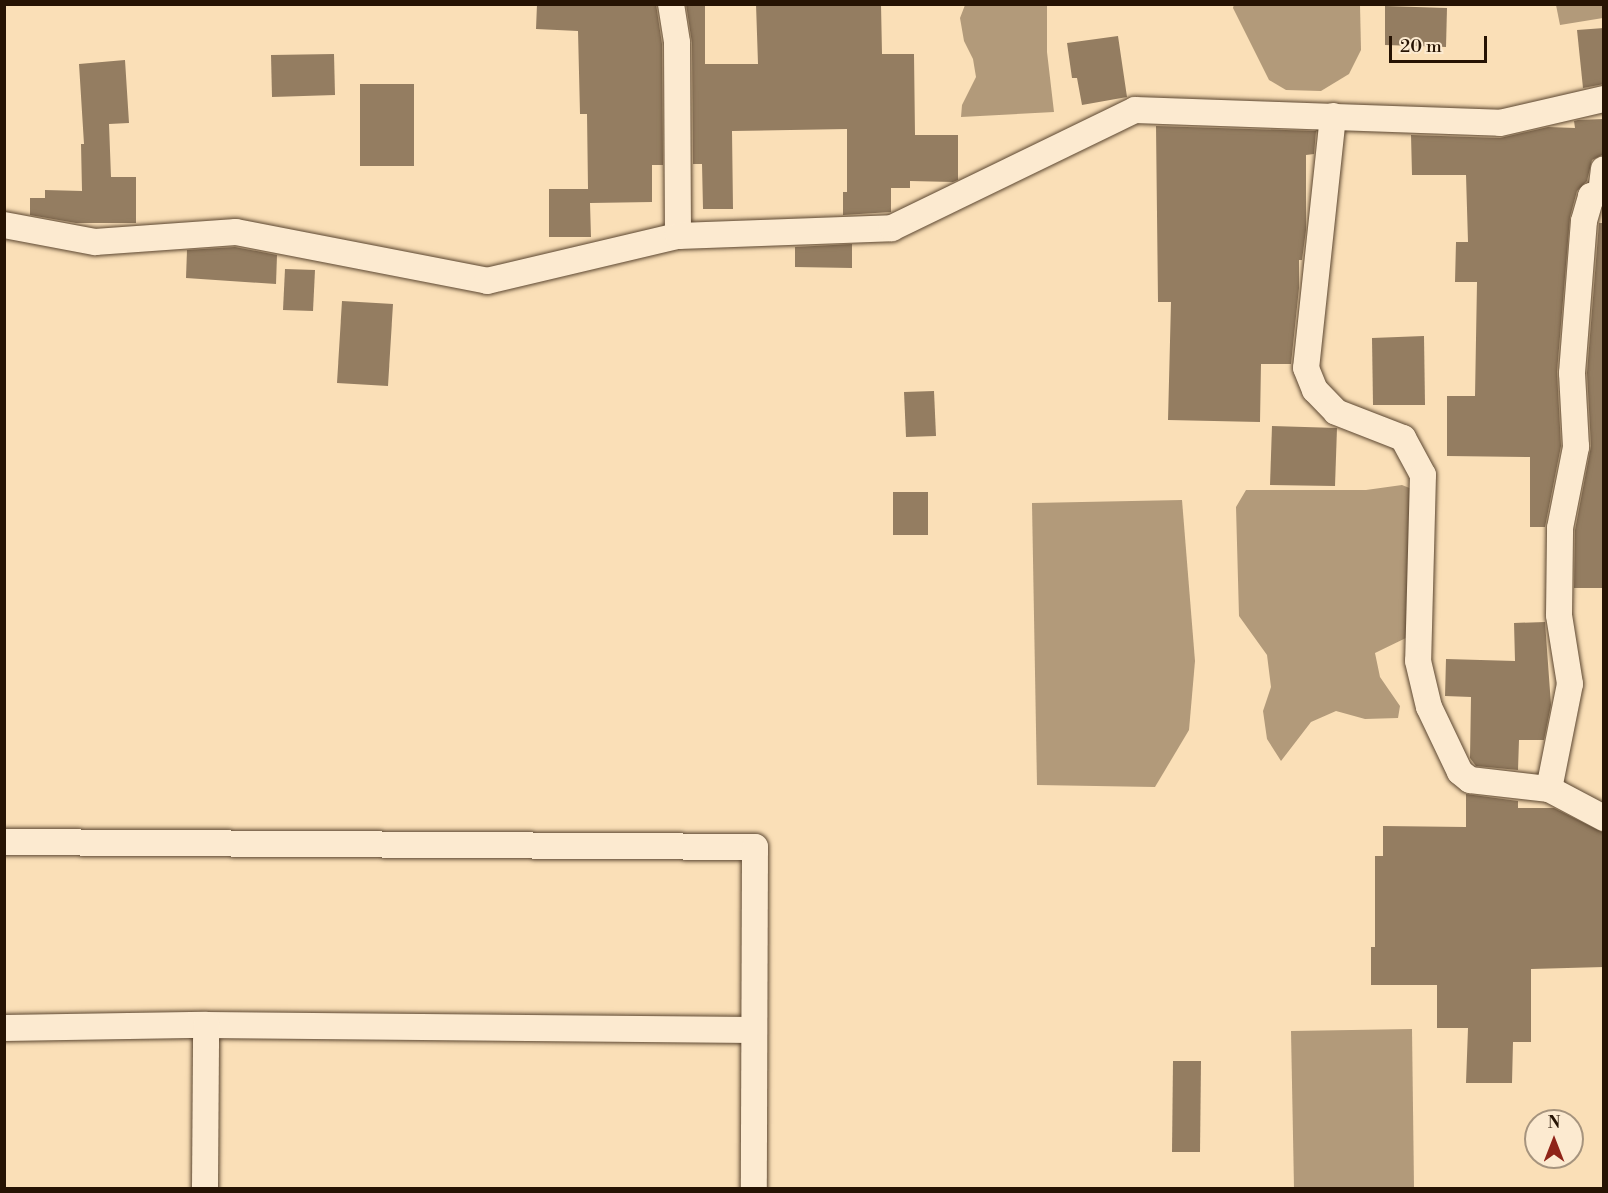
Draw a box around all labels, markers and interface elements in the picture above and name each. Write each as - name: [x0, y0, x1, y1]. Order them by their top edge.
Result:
- scale bar: [1392, 24, 1490, 62]
- text: 20 m: [1400, 35, 1442, 58]
- north arrow: [1524, 1109, 1584, 1169]
- text: N: [1548, 1113, 1560, 1133]

